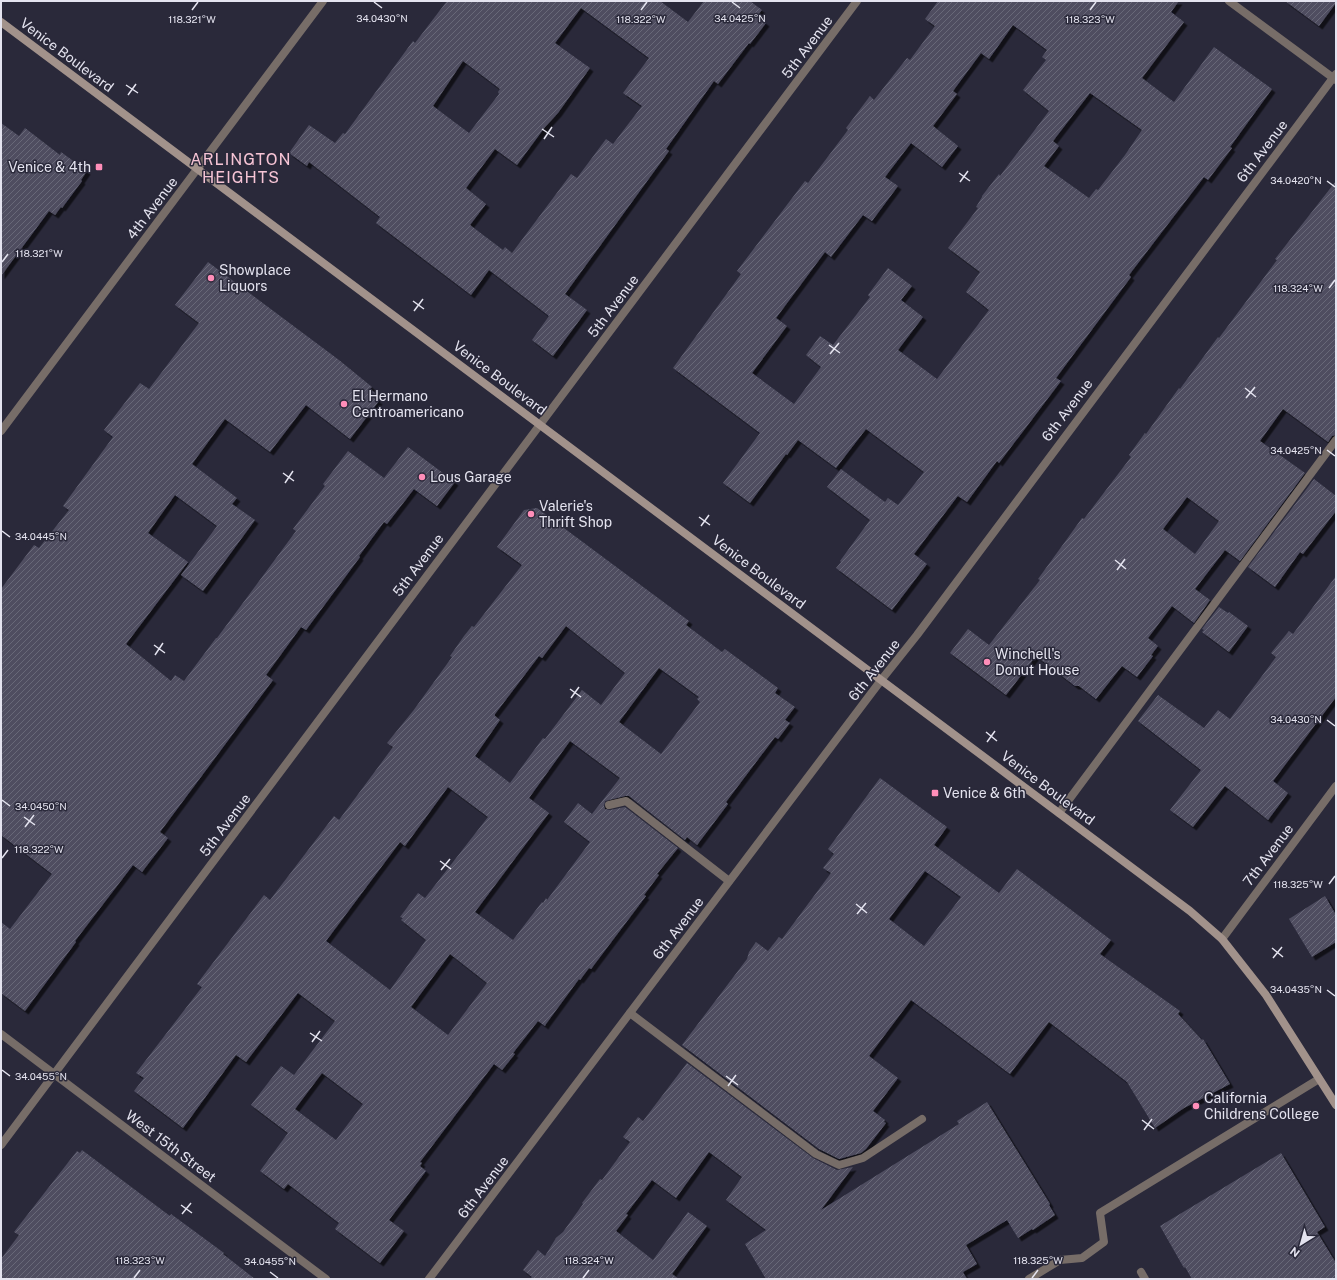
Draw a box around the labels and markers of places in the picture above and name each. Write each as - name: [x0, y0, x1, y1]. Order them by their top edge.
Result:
- place label: Venice & 4th: [8, 159, 91, 175]
- marker: Venice & 4th: [94, 162, 104, 172]
- place label: Showplace Liquors: [219, 262, 291, 294]
- marker: Showplace Liquors: [206, 273, 216, 283]
- place label: El Hermano Centroamericano: [352, 388, 464, 420]
- marker: El Hermano Centroamericano: [339, 399, 349, 409]
- place label: Lous Garage: [430, 469, 512, 485]
- marker: Lous Garage: [417, 472, 427, 482]
- place label: Valerie's Thrift Shop: [539, 498, 612, 530]
- marker: Valerie's Thrift Shop: [526, 509, 536, 519]
- place label: Winchell's Donut House: [995, 646, 1079, 678]
- marker: Winchell's Donut House: [982, 657, 992, 667]
- place label: Venice & 6th: [943, 785, 1026, 801]
- marker: Venice & 6th: [930, 788, 940, 798]
- place label: California Childrens College: [1204, 1090, 1319, 1122]
- marker: California Childrens College: [1191, 1101, 1201, 1111]

